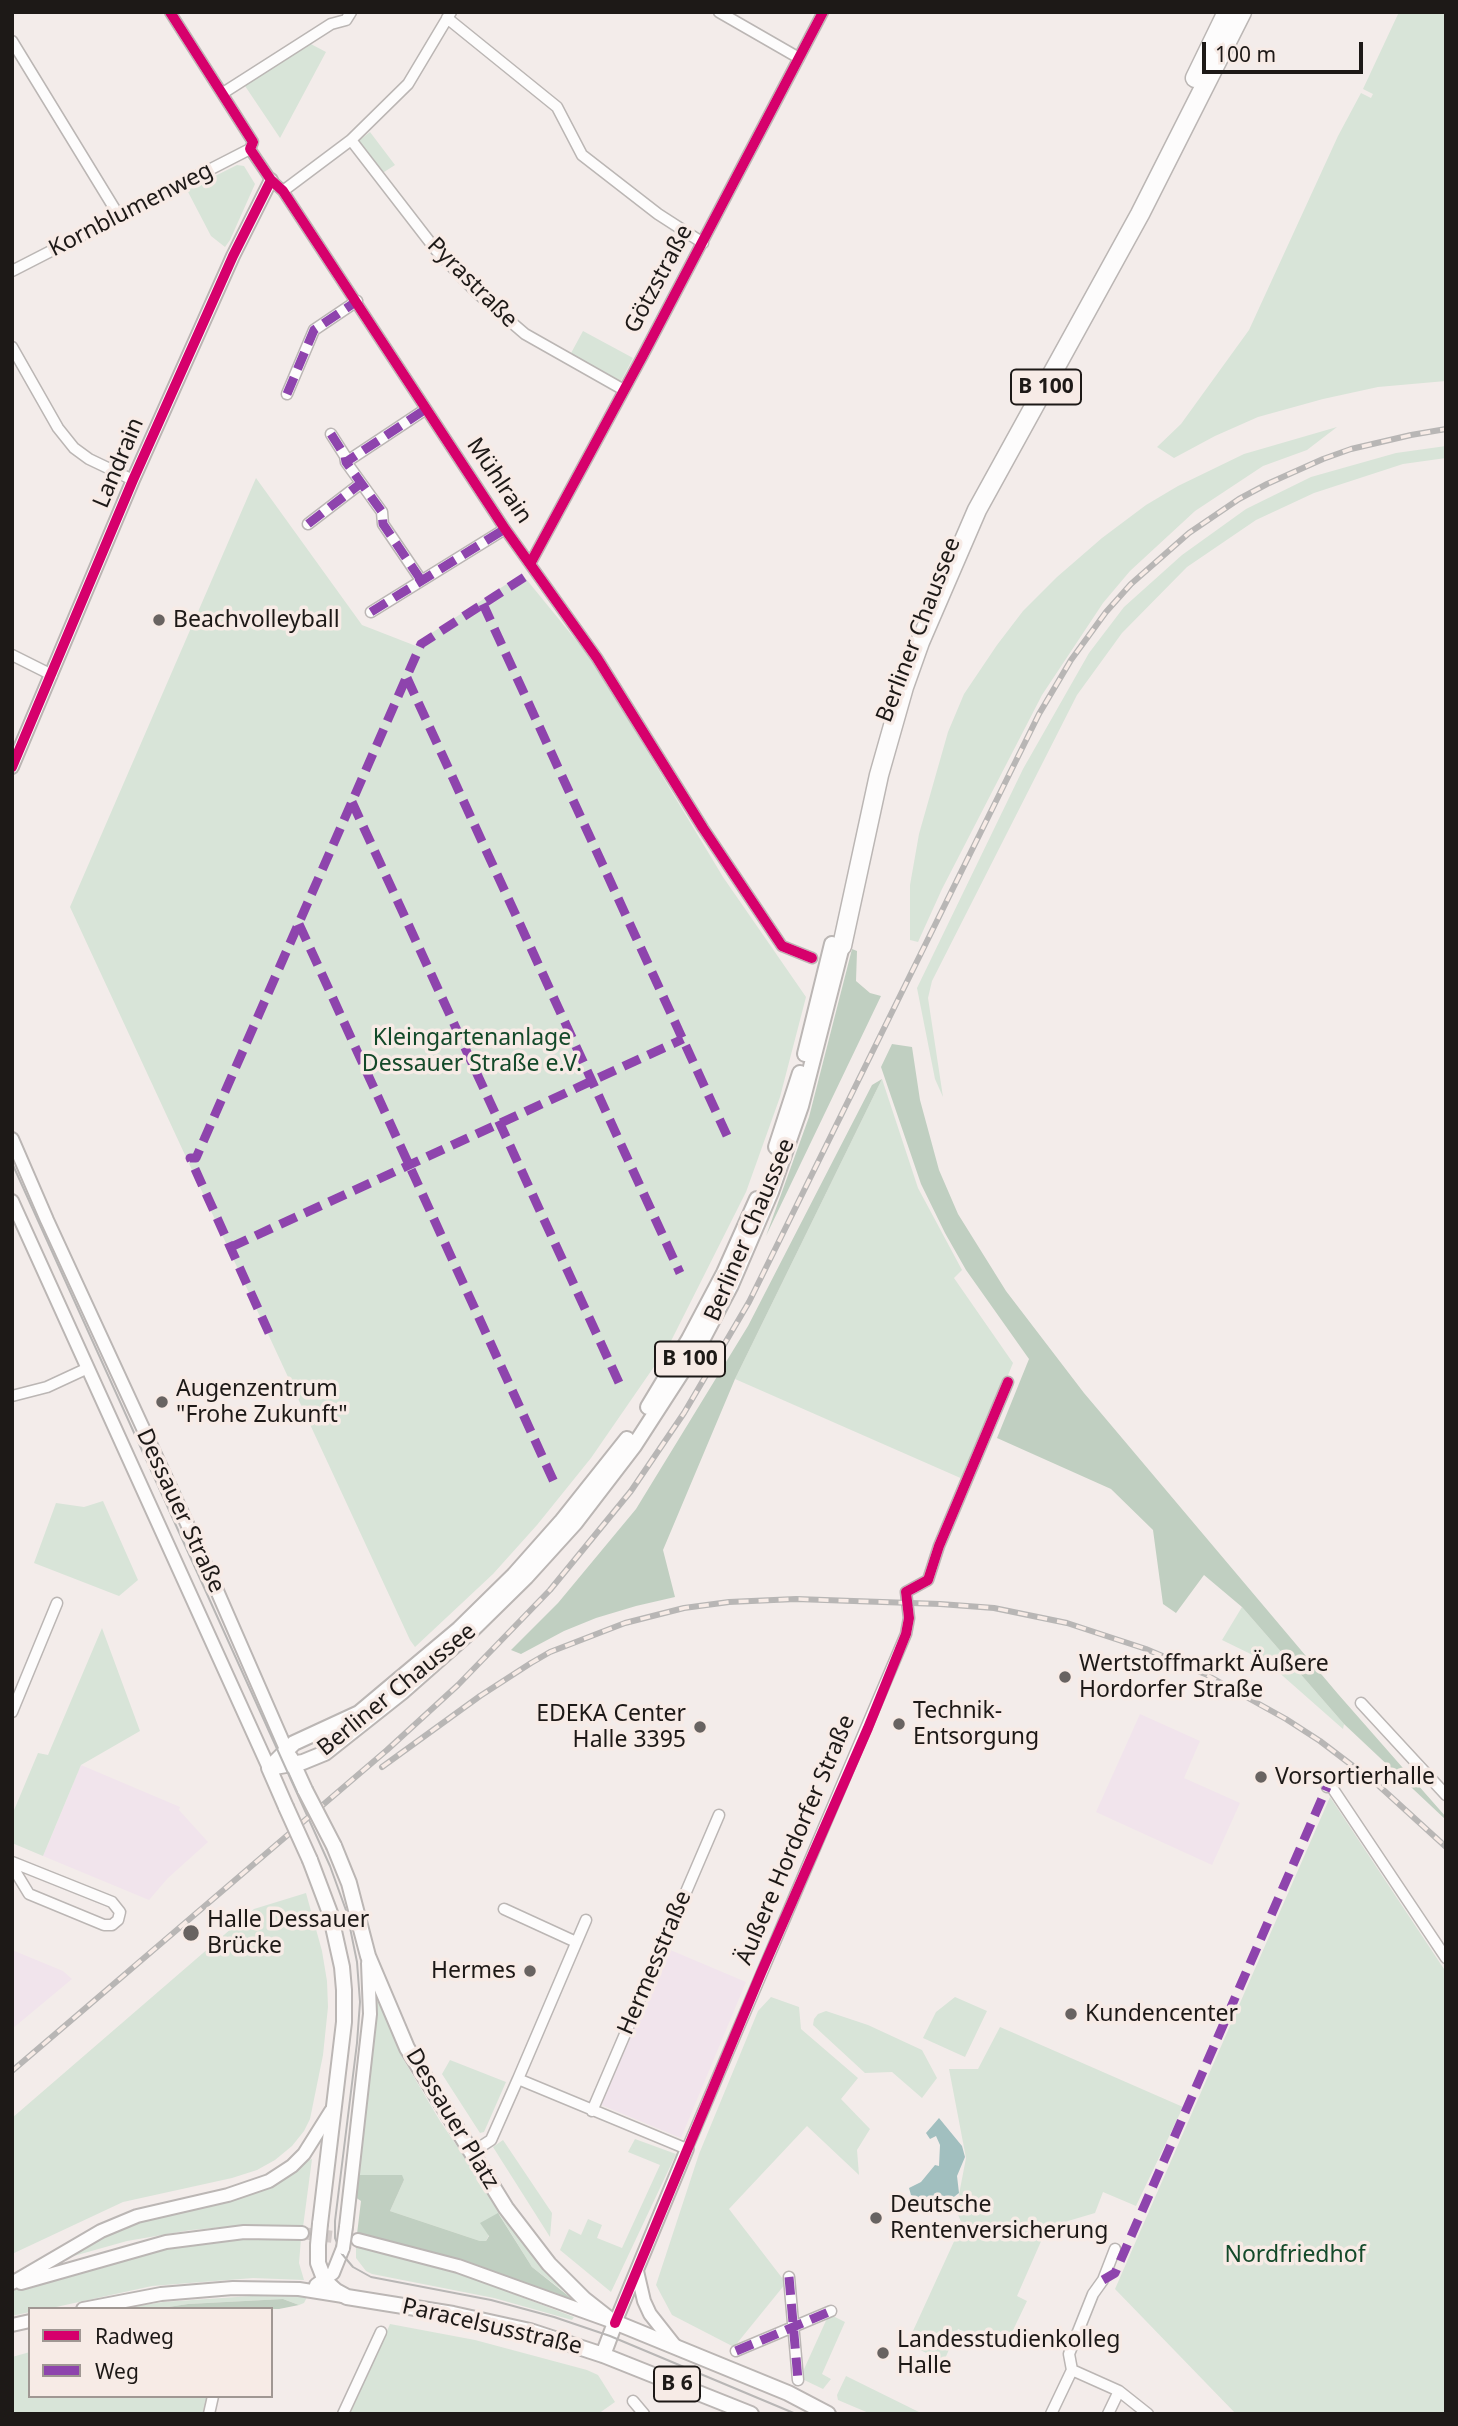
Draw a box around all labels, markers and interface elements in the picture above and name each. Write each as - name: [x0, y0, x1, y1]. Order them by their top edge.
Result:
- scale bar: [1206, 28, 1367, 72]
- text: 100 m: [1215, 40, 1276, 68]
- street label: Kornblumenweg: [45, 157, 217, 263]
- street label: Götzstraße: [619, 220, 699, 338]
- street label: Pyrastraße: [421, 232, 523, 334]
- road number: B 100: [1011, 370, 1081, 404]
- street label: Landrain: [88, 414, 150, 512]
- street label: Mühlrain: [460, 433, 538, 529]
- street label: Berliner Chaussee: [871, 534, 967, 726]
- place label: Beachvolleyball: [173, 606, 340, 634]
- marker: Beachvolleyball: [151, 612, 167, 628]
- park label: Kleingartenanlage Dessauer Straße e.V.: [362, 1024, 582, 1078]
- street label: Berliner Chaussee: [699, 1134, 801, 1326]
- road number: B 100: [655, 1342, 725, 1376]
- place label: Augenzentrum "Frohe Zukunft": [176, 1375, 348, 1429]
- marker: Augenzentrum "Frohe Zukunft": [154, 1394, 170, 1410]
- street label: Dessauer Straße: [130, 1425, 230, 1597]
- street label: Berliner Chaussee: [312, 1618, 482, 1762]
- place label: Wertstoffmarkt Äußere Hordorfer Straße: [1079, 1650, 1329, 1704]
- marker: Wertstoffmarkt Äußere Hordorfer Straße: [1057, 1669, 1073, 1685]
- place label: Technik- Entsorgung: [913, 1697, 1039, 1751]
- place label: EDEKA Center Halle 3395: [536, 1700, 686, 1754]
- street label: Äußere Hordorfer Straße: [731, 1711, 861, 1969]
- marker: Technik- Entsorgung: [891, 1716, 907, 1732]
- marker: EDEKA Center Halle 3395: [692, 1719, 708, 1735]
- place label: Vorsortierhalle: [1275, 1763, 1435, 1791]
- marker: Vorsortierhalle: [1253, 1769, 1269, 1785]
- street label: Hermesstraße: [612, 1887, 698, 2039]
- place label: Halle Dessauer Brücke: [207, 1906, 369, 1960]
- marker: Halle Dessauer Brücke: [181, 1923, 201, 1943]
- place label: Hermes: [431, 1957, 516, 1985]
- marker: Hermes: [522, 1963, 538, 1979]
- place label: Kundencenter: [1085, 2000, 1238, 2028]
- marker: Kundencenter: [1063, 2006, 1079, 2022]
- street label: Dessauer Platz: [399, 2044, 505, 2194]
- place label: Deutsche Rentenversicherung: [890, 2191, 1108, 2245]
- marker: Deutsche Rentenversicherung: [868, 2210, 884, 2226]
- park label: Nordfriedhof: [1224, 2241, 1366, 2269]
- street label: Paracelsusstraße: [399, 2293, 585, 2361]
- legend: [28, 2307, 273, 2398]
- text: Radweg: [95, 2322, 174, 2350]
- place label: Landesstudienkolleg Halle: [897, 2326, 1120, 2380]
- marker: Landesstudienkolleg Halle: [875, 2345, 891, 2361]
- text: Weg: [95, 2357, 139, 2385]
- road number: B 6: [654, 2366, 700, 2402]

